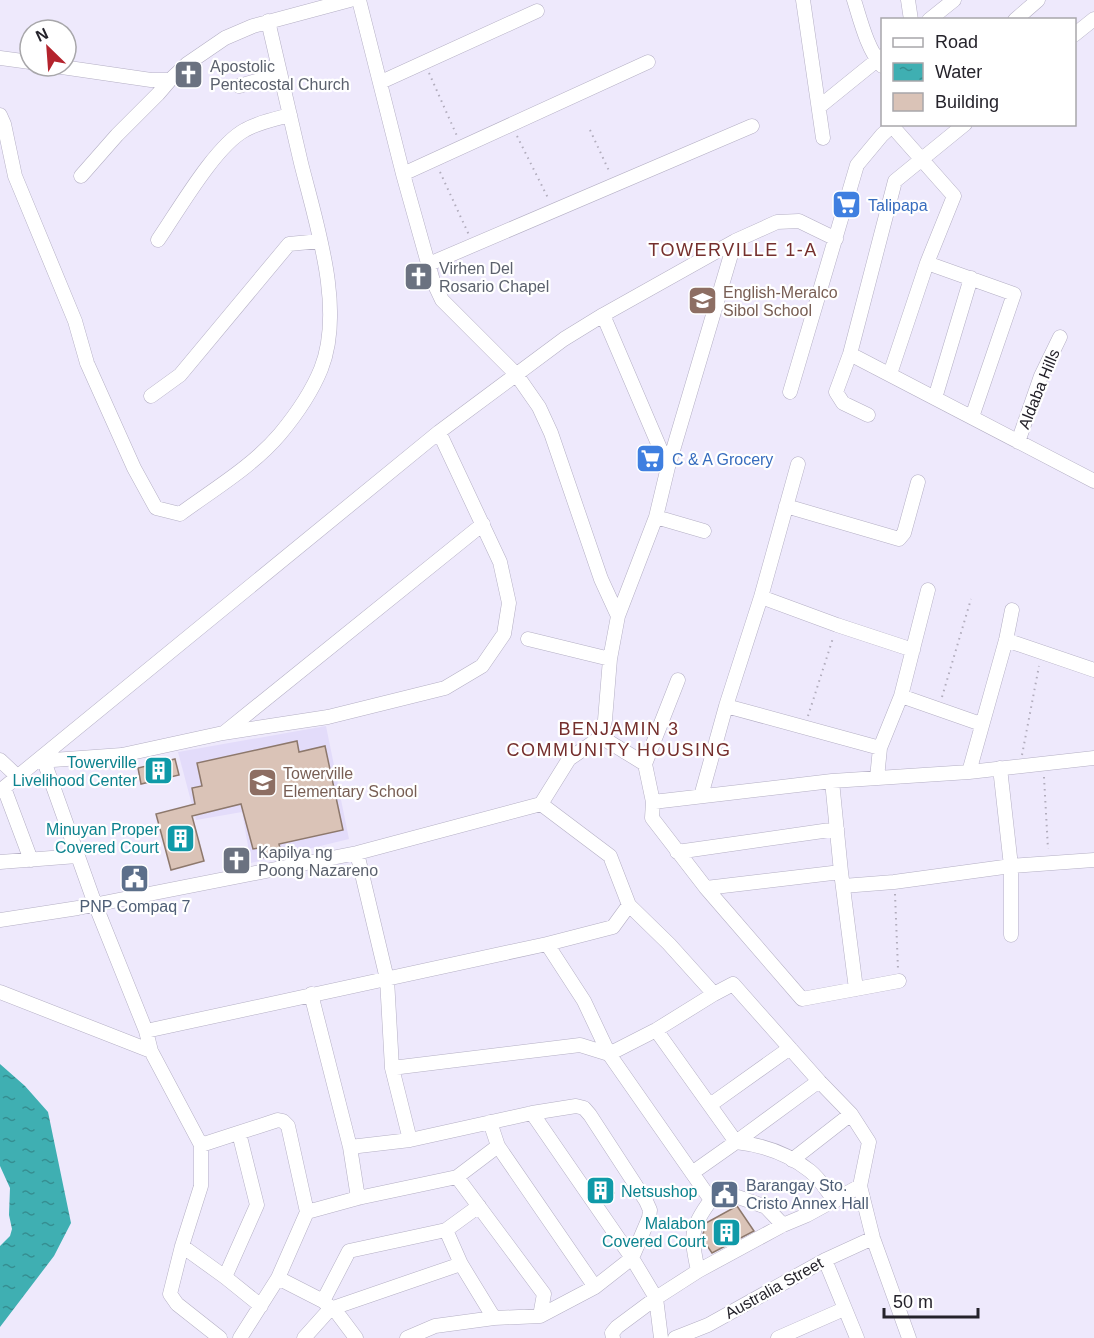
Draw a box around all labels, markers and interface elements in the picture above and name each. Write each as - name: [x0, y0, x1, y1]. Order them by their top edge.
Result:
- north arrow: [18, 18, 78, 78]
- legend: [881, 18, 1076, 126]
- text: N: [33, 25, 51, 45]
- text: Road: [935, 32, 978, 52]
- place label: Apostolic Pentecostal Church: [210, 58, 350, 93]
- church icon: Apostolic Pentecostal Church: [173, 59, 205, 91]
- text: Water: [935, 62, 982, 82]
- text: Building: [935, 92, 999, 112]
- supermarket icon: Talipapa: [831, 189, 863, 221]
- place label: Talipapa: [868, 197, 928, 214]
- district label: TOWERVILLE 1-A: [648, 240, 818, 260]
- place label: Virhen Del Rosario Chapel: [439, 260, 549, 295]
- church icon: Virhen Del Rosario Chapel: [402, 261, 434, 293]
- place label: English-Meralco Sibol School: [723, 284, 838, 319]
- school or university icon: English-Meralco Sibol School: [686, 285, 718, 317]
- street label: Aldaba Hills: [1015, 347, 1063, 431]
- supermarket icon: C & A Grocery: [635, 443, 667, 475]
- place label: C & A Grocery: [672, 451, 773, 468]
- district label: BENJAMIN 3 COMMUNITY HOUSING: [506, 719, 732, 760]
- place label: Towerville Livelihood Center: [12, 754, 138, 789]
- building icon: Towerville Livelihood Center: [142, 755, 174, 787]
- place label: Towerville Elementary School: [283, 765, 417, 800]
- school or university icon: Towerville Elementary School: [246, 766, 278, 798]
- place label: Minuyan Proper Covered Court: [46, 821, 160, 856]
- building icon: Minuyan Proper Covered Court: [164, 822, 196, 854]
- place label: Kapilya ng Poong Nazareno: [258, 844, 378, 879]
- church icon: Kapilya ng Poong Nazareno: [221, 845, 253, 877]
- public building icon: PNP Compaq 7: [119, 862, 151, 894]
- place label: PNP Compaq 7: [80, 898, 191, 915]
- building icon: Netsushop: [584, 1175, 616, 1207]
- place label: Barangay Sto. Cristo Annex Hall: [746, 1177, 869, 1212]
- public building icon: Barangay Sto. Cristo Annex Hall: [709, 1178, 741, 1210]
- place label: Netsushop: [621, 1183, 698, 1200]
- place label: Malabon Covered Court: [602, 1215, 707, 1250]
- building icon: Malabon Covered Court: [711, 1216, 743, 1248]
- street label: Australia Street: [722, 1254, 826, 1322]
- scale bar: [884, 1281, 978, 1319]
- text: 50 m: [893, 1292, 933, 1312]

